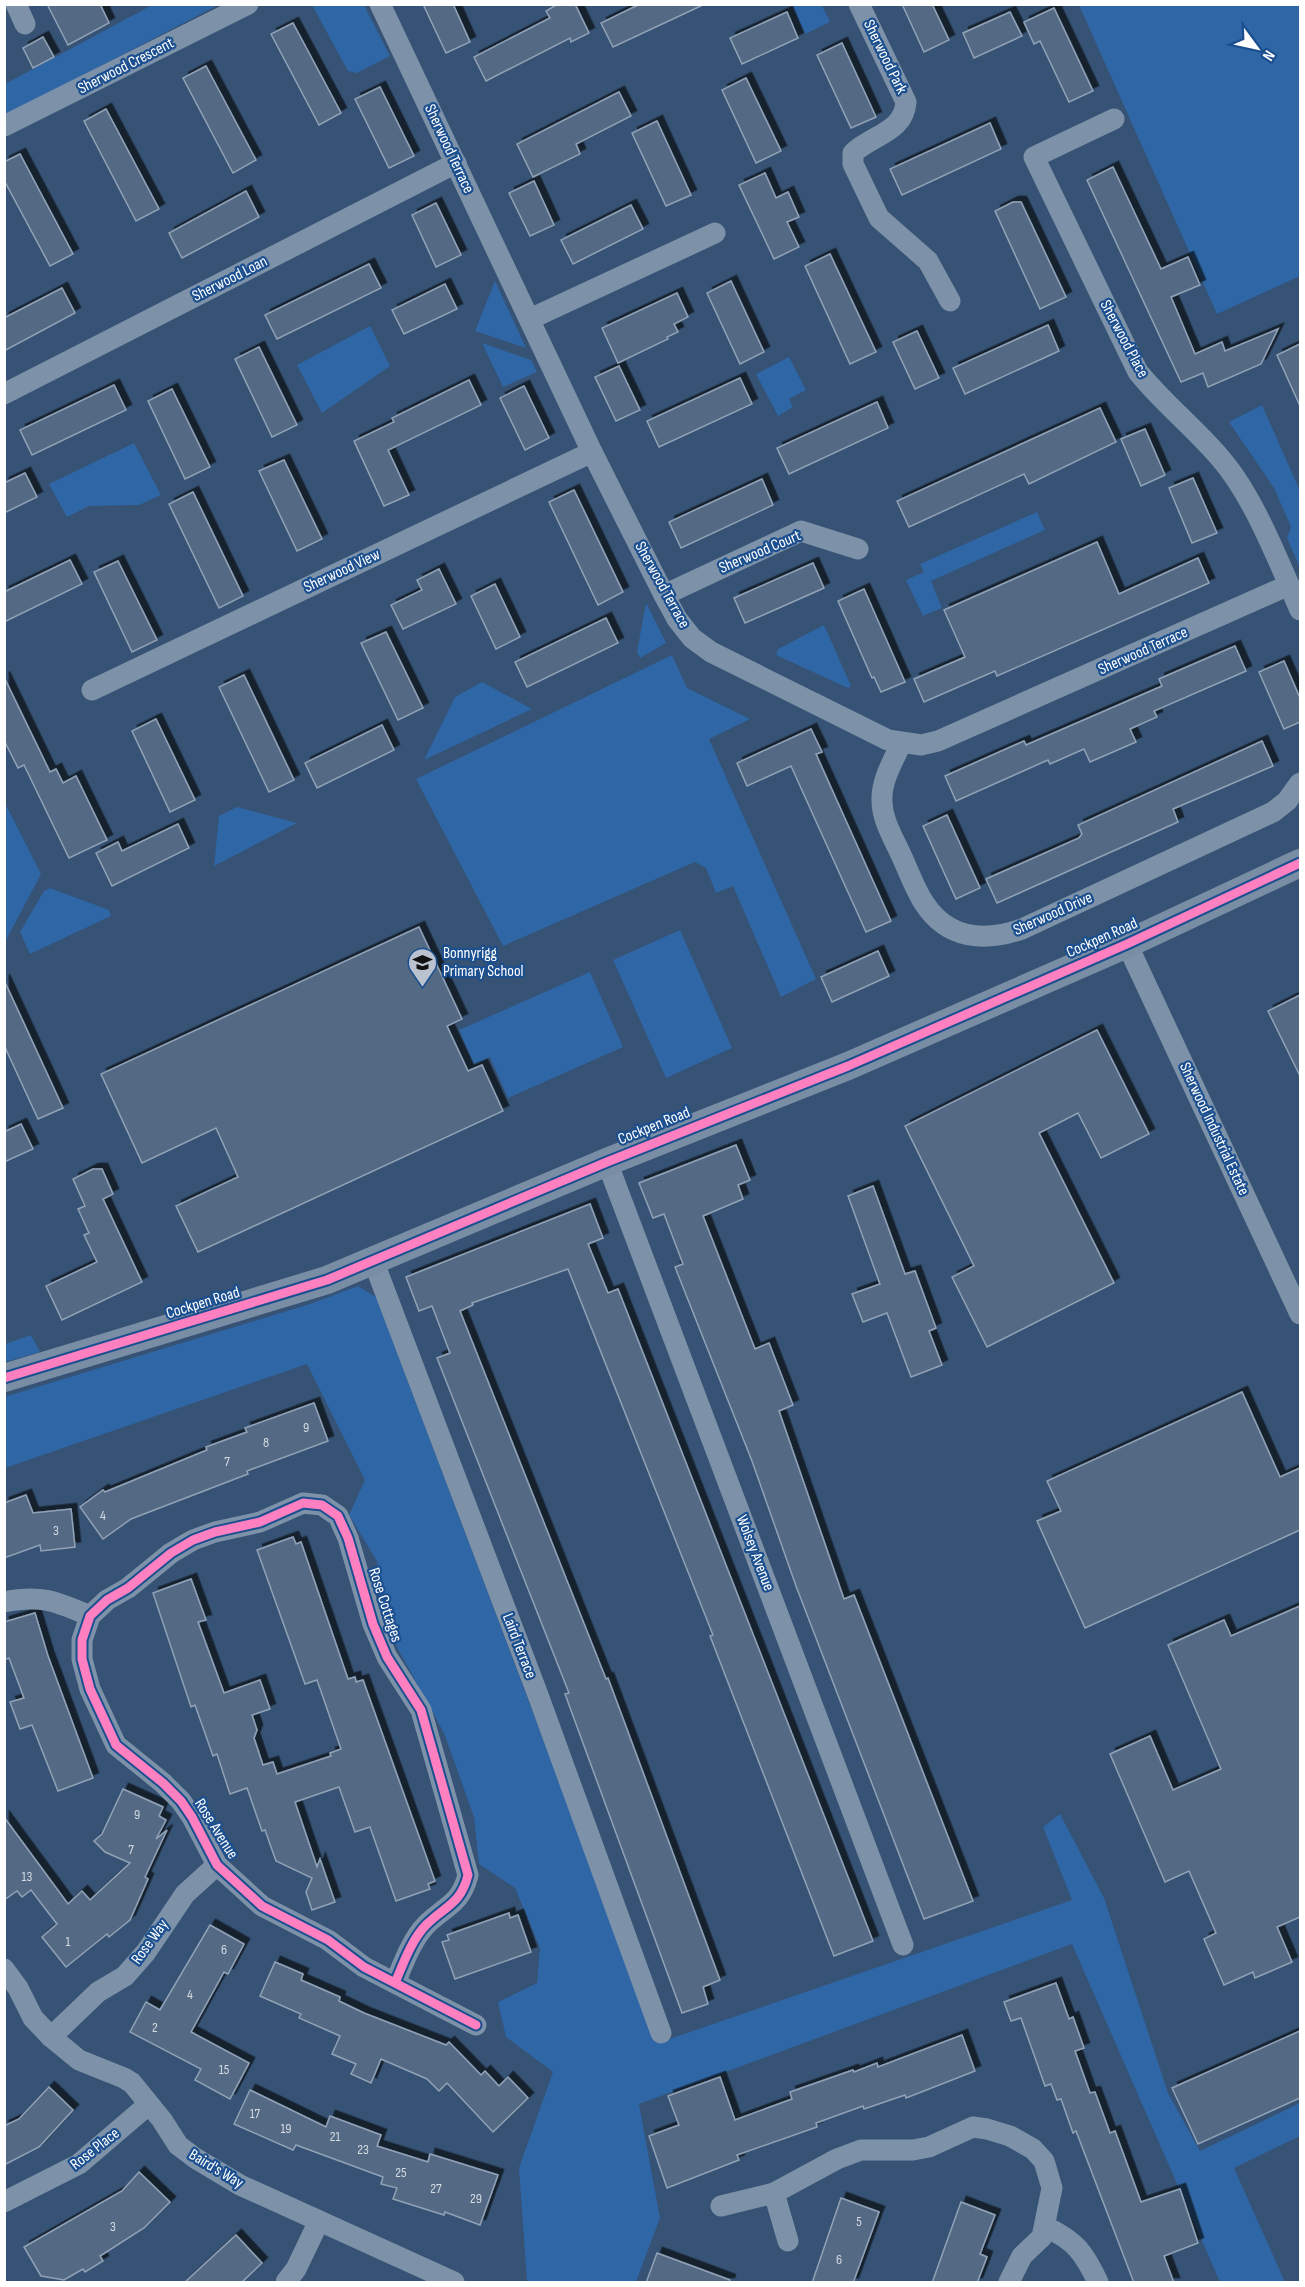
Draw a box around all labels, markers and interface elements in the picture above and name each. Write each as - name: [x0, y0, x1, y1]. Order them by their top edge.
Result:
- street label: Sherwood Park: [859, 17, 911, 97]
- north arrow: [1227, 18, 1287, 78]
- street label: Sherwood Crescent: [75, 34, 177, 98]
- text: N: [1258, 47, 1279, 64]
- street label: Sherwood Terrace: [420, 101, 478, 197]
- street label: Sherwood Loan: [189, 252, 271, 306]
- street label: Sherwood Place: [1096, 297, 1152, 381]
- street label: Sherwood Court: [716, 526, 804, 578]
- street label: Sherwood Terrace: [630, 538, 694, 632]
- street label: Sherwood View: [301, 545, 383, 597]
- street label: Sherwood Terrace: [1095, 623, 1191, 679]
- street label: Sherwood Drive: [1011, 888, 1095, 940]
- street label: Cockpen Road: [1063, 914, 1141, 962]
- place label: Bonnyrigg Primary School: [443, 944, 524, 981]
- school or university icon: Bonnyrigg Primary School: [406, 946, 438, 988]
- street label: Sherwood Industrial Estate: [1175, 1060, 1253, 1198]
- street label: Cockpen Road: [615, 1103, 693, 1149]
- street label: Cockpen Road: [164, 1283, 242, 1323]
- house number: 9: [303, 1419, 309, 1436]
- house number: 8: [263, 1434, 269, 1451]
- house number: 7: [224, 1453, 230, 1470]
- house number: 4: [100, 1507, 106, 1524]
- street label: Wolsey Avenue: [732, 1512, 778, 1594]
- house number: 3: [53, 1522, 59, 1539]
- street label: Rose Cottages: [364, 1565, 406, 1645]
- street label: Laird Terrace: [498, 1611, 540, 1681]
- street label: Rose Avenue: [190, 1795, 242, 1863]
- house number: 9: [134, 1806, 140, 1823]
- house number: 7: [128, 1841, 134, 1858]
- house number: 13: [22, 1868, 33, 1885]
- street label: Rose Way: [127, 1916, 173, 1968]
- house number: 1: [66, 1933, 71, 1950]
- house number: 6: [221, 1941, 227, 1958]
- house number: 4: [187, 1986, 193, 2003]
- house number: 2: [152, 2019, 158, 2036]
- house number: 15: [219, 2061, 230, 2078]
- house number: 17: [250, 2105, 261, 2122]
- house number: 19: [280, 2120, 292, 2137]
- street label: Rose Place: [67, 2124, 123, 2174]
- house number: 21: [330, 2128, 340, 2145]
- house number: 23: [357, 2141, 369, 2158]
- street label: Baird's Way: [185, 2145, 247, 2193]
- house number: 25: [395, 2164, 407, 2181]
- house number: 27: [430, 2180, 442, 2197]
- house number: 29: [470, 2190, 482, 2207]
- house number: 5: [856, 2213, 862, 2230]
- house number: 3: [110, 2218, 116, 2235]
- house number: 6: [836, 2251, 842, 2268]

